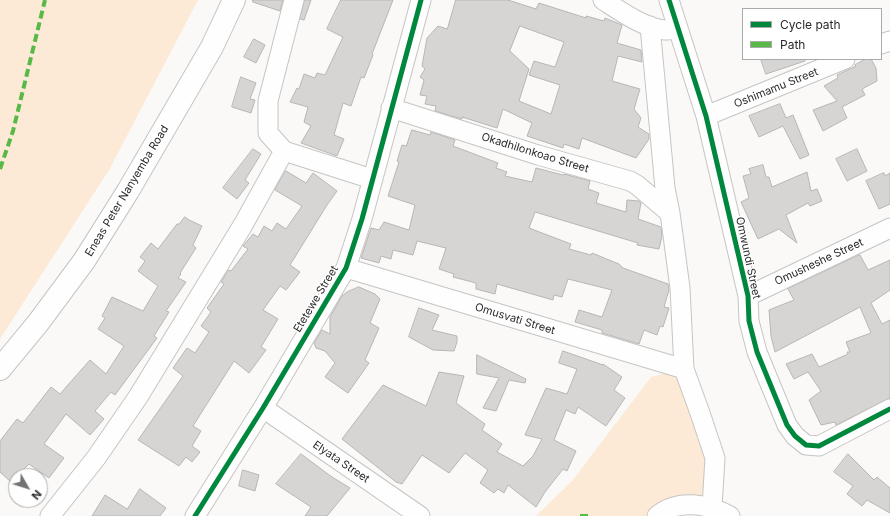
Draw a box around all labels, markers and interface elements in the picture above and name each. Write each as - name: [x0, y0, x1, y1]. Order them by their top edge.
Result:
- legend: [742, 8, 882, 60]
- text: Cycle path: [780, 17, 841, 32]
- text: Path: [780, 37, 805, 52]
- street label: Oshimamu Street: [732, 65, 820, 111]
- street label: Eneas Peter Nanyemba Road: [83, 123, 171, 259]
- street label: Okadhilonkoao Street: [480, 130, 590, 176]
- street label: Omwundi Street: [733, 216, 763, 300]
- street label: Omusheshe Street: [773, 236, 865, 288]
- street label: Etetewe Street: [291, 263, 341, 335]
- street label: Omusvati Street: [473, 301, 557, 337]
- street label: Elyata Street: [310, 438, 372, 486]
- north arrow: [8, 468, 48, 508]
- text: N: [28, 487, 45, 503]

